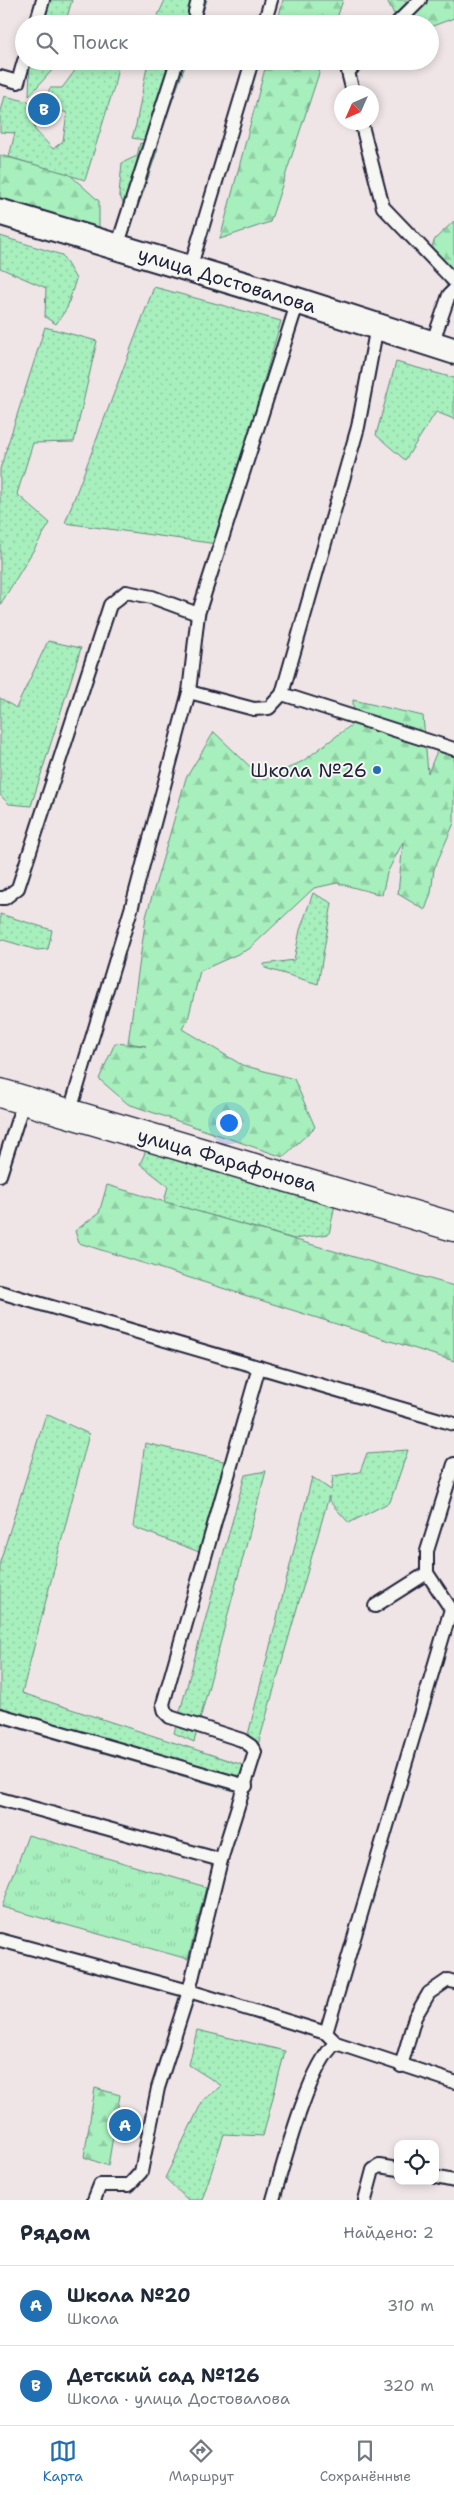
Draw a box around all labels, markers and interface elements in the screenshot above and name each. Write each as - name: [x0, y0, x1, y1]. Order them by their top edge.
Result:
- search box: [15, 15, 439, 70]
- icon: search: [33, 29, 61, 57]
- text: Поиск: [73, 30, 128, 55]
- north arrow: [334, 85, 379, 130]
- pin: B: [28, 90, 60, 128]
- street label: улица Достовалова: [135, 241, 319, 319]
- place label: Школа №26: [250, 758, 367, 783]
- marker: Школа №26: [371, 764, 383, 776]
- your location: [216, 1110, 242, 1136]
- street label: улица Фарафонова: [134, 1122, 320, 1198]
- pin: A: [109, 2106, 141, 2144]
- map controls: [394, 2140, 439, 2185]
- button: locate: [394, 2140, 439, 2185]
- text: Рядом: [20, 2219, 90, 2247]
- text: Найдено: 2: [343, 2222, 434, 2243]
- text: Школа №20: [67, 2283, 191, 2308]
- text: A: [30, 2295, 42, 2316]
- text: 310 m: [387, 2295, 434, 2316]
- text: Школа: [67, 2308, 119, 2329]
- text: Детский сад №126: [67, 2363, 259, 2388]
- text: B: [31, 2375, 41, 2396]
- text: 320 m: [383, 2375, 434, 2396]
- text: Школа · улица Достовалова: [67, 2388, 290, 2409]
- tab: Карта: [43, 2437, 83, 2485]
- tab: Маршрут: [169, 2437, 234, 2485]
- tab: Сохранённые: [320, 2437, 411, 2485]

